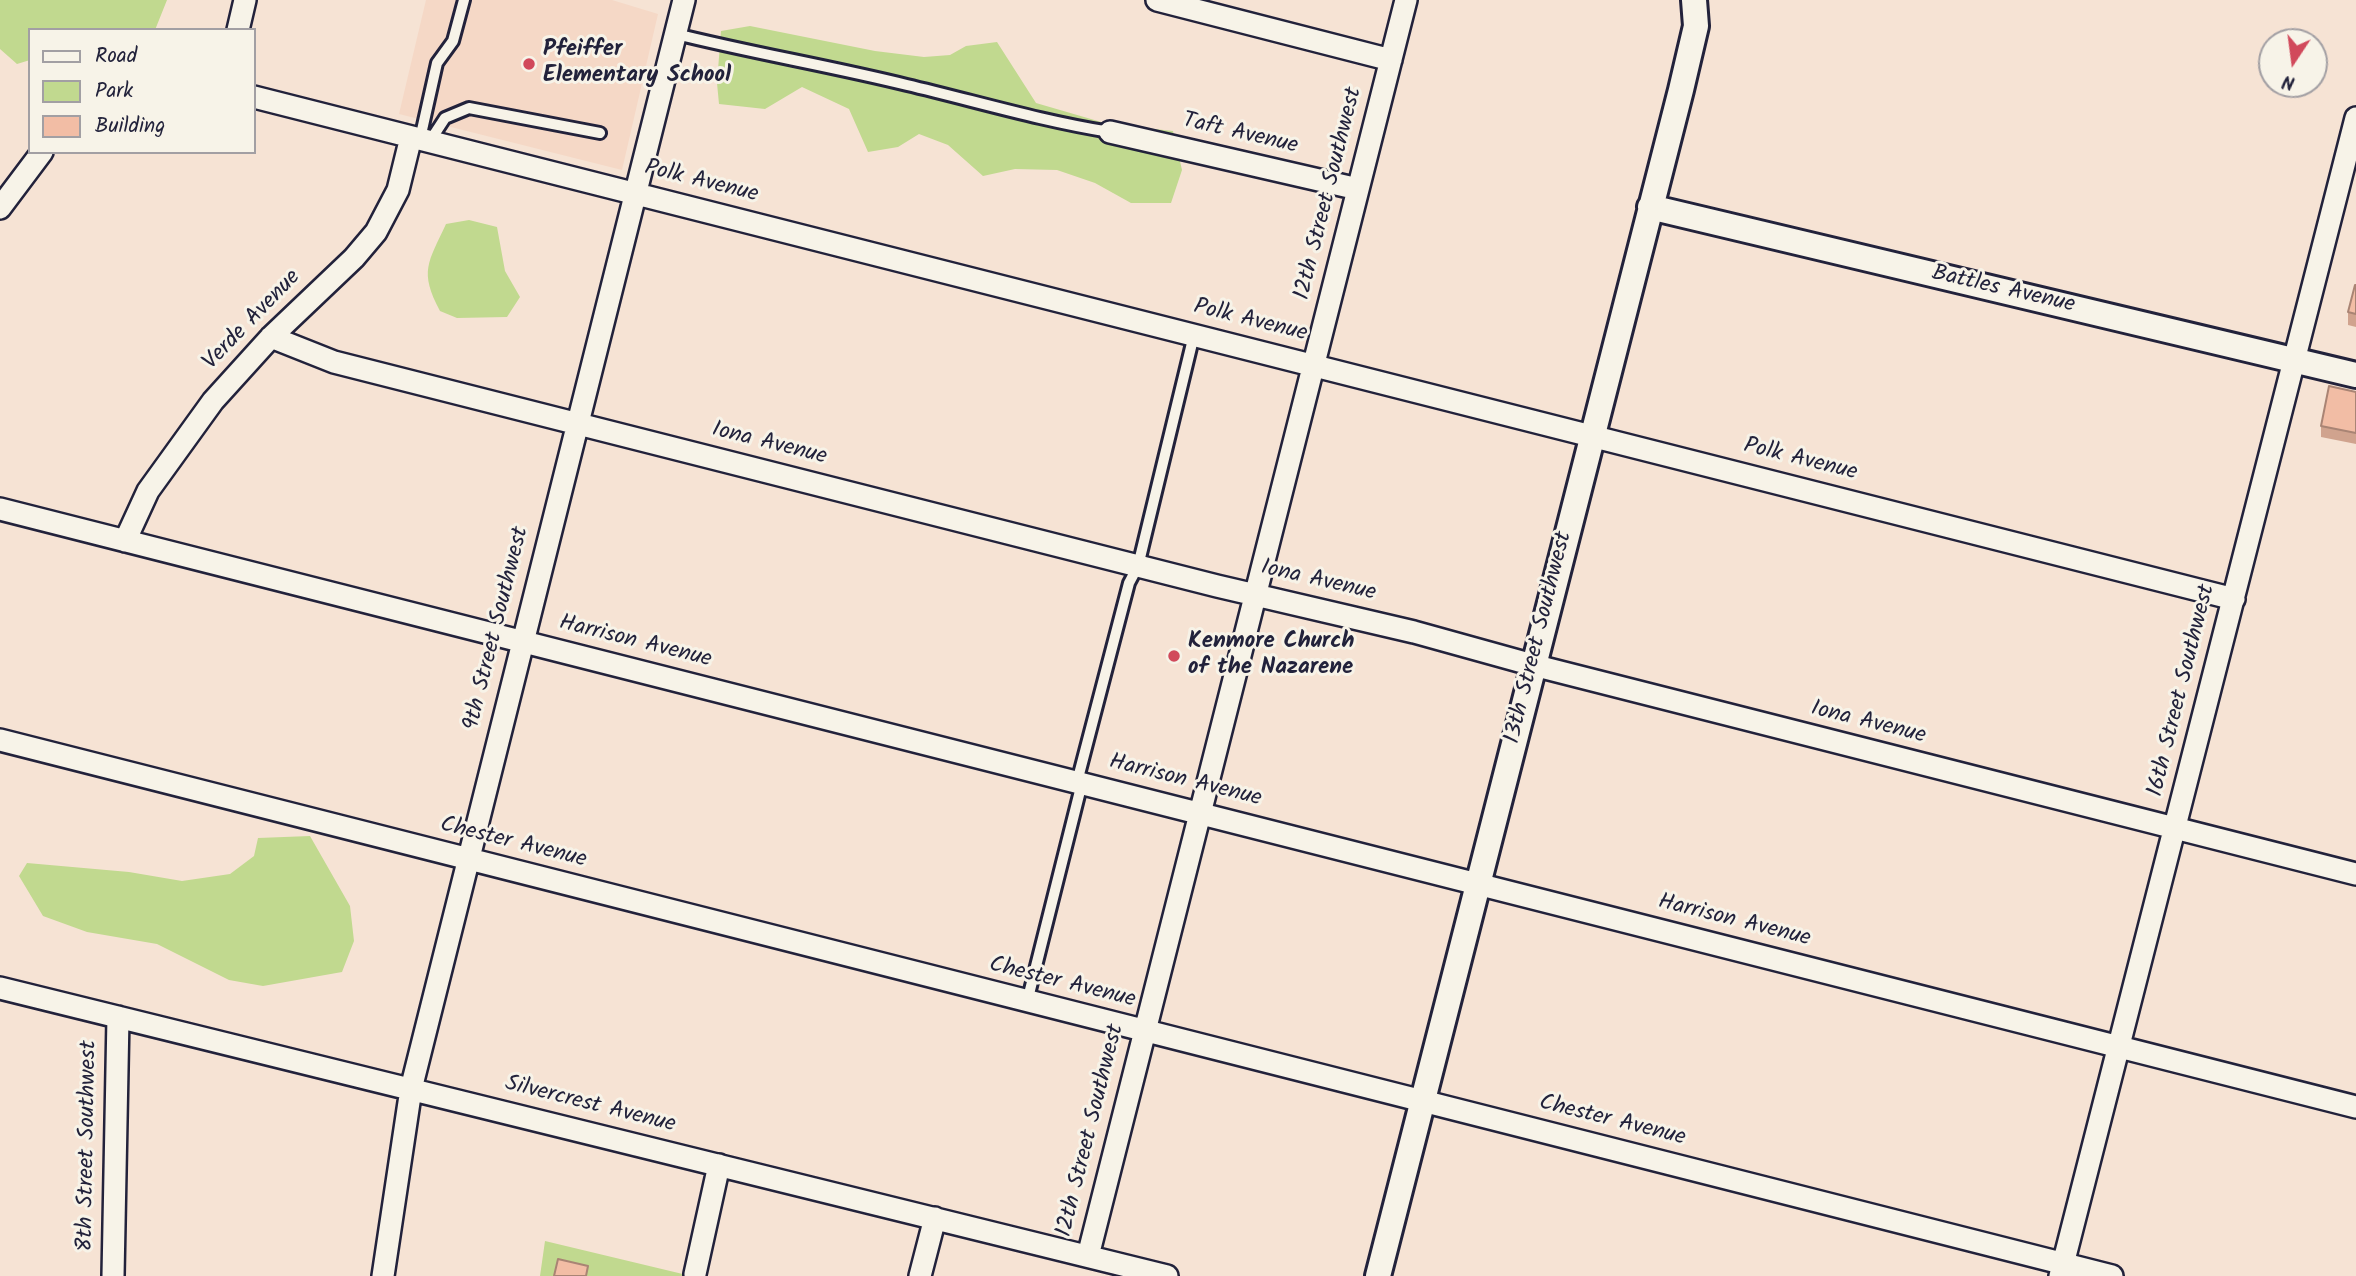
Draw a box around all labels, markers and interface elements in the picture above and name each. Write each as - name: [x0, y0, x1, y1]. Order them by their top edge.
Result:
- legend: [28, 28, 256, 154]
- north arrow: [2258, 28, 2328, 98]
- place label: Pfeiffer Elementary School: [543, 37, 731, 91]
- text: Road: [95, 40, 137, 73]
- marker: Pfeiffer Elementary School: [521, 56, 537, 72]
- text: N: [2280, 66, 2298, 97]
- text: Park: [95, 75, 133, 108]
- street label: 12th Street Southwest: [1290, 85, 1370, 303]
- street label: Taft Avenue: [1180, 108, 1300, 162]
- text: Building: [95, 110, 165, 143]
- street label: Polk Avenue: [641, 156, 761, 210]
- street label: Battles Avenue: [1929, 261, 2077, 321]
- street label: Verde Avenue: [198, 265, 308, 377]
- street label: Polk Avenue: [1190, 295, 1310, 349]
- street label: Iona Avenue: [709, 417, 829, 473]
- street label: Polk Avenue: [1740, 434, 1860, 488]
- street label: 9th Street Southwest: [459, 524, 537, 734]
- street label: 13th Street Southwest: [1500, 529, 1580, 747]
- street label: Iona Avenue: [1258, 555, 1378, 609]
- street label: 16th Street Southwest: [2143, 582, 2223, 800]
- street label: Harrison Avenue: [556, 611, 714, 675]
- place label: Kenmore Church of the Nazarene: [1188, 629, 1354, 683]
- marker: Kenmore Church of the Nazarene: [1166, 648, 1182, 664]
- street label: Iona Avenue: [1808, 696, 1928, 752]
- street label: Harrison Avenue: [1106, 750, 1264, 814]
- street label: Chester Avenue: [437, 812, 589, 876]
- street label: Harrison Avenue: [1655, 890, 1813, 954]
- street label: Chester Avenue: [986, 952, 1138, 1016]
- street label: 12th Street Southwest: [1052, 1022, 1132, 1240]
- street label: 8th Street Southwest: [73, 1040, 105, 1252]
- street label: Silvercrest Avenue: [502, 1071, 678, 1141]
- street label: Chester Avenue: [1536, 1090, 1688, 1154]

